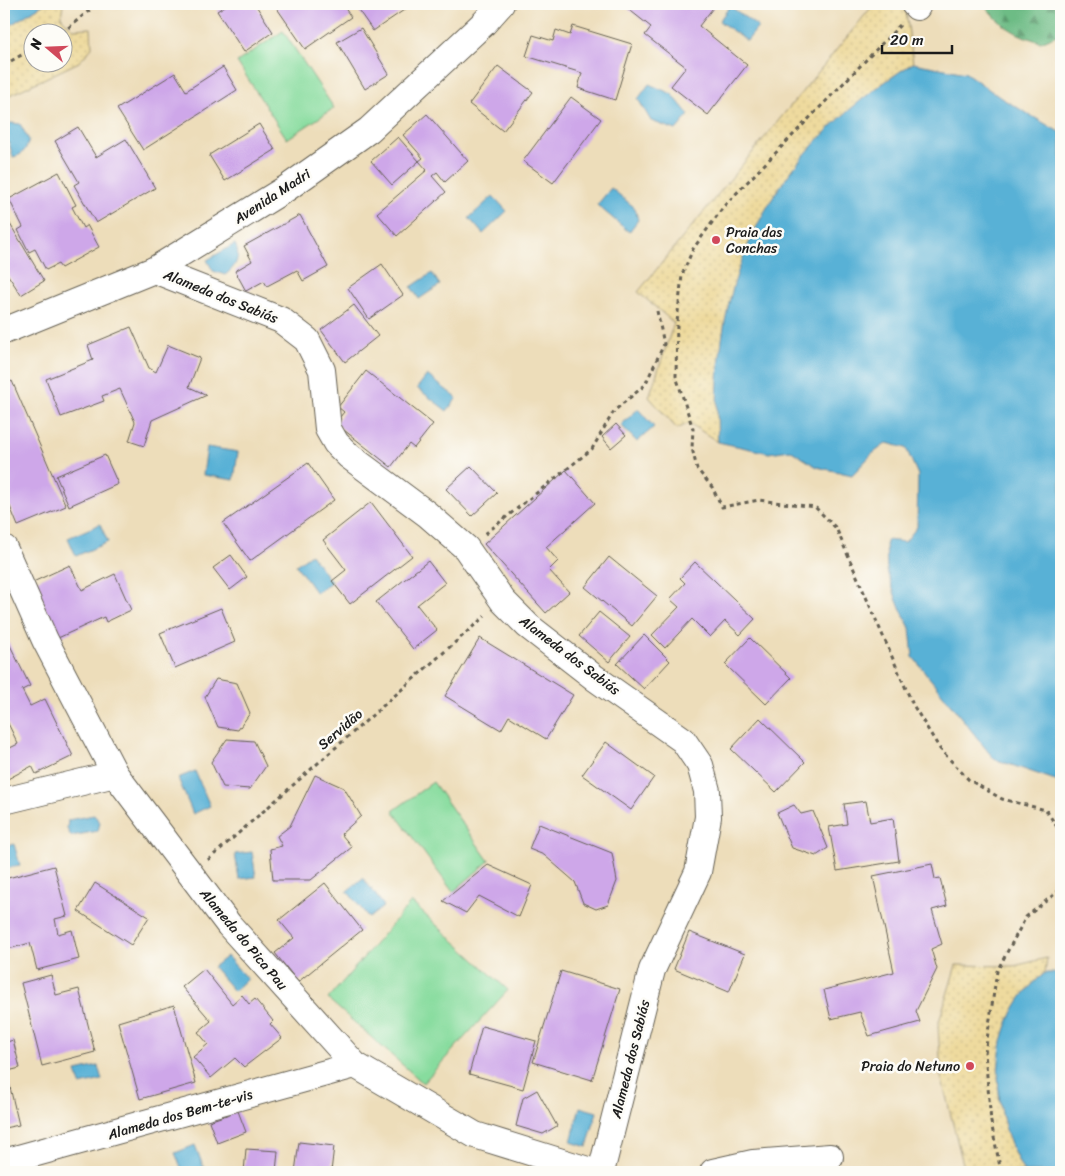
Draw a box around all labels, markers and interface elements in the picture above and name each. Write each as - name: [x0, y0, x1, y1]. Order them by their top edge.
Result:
- north arrow: [22, 22, 72, 72]
- scale bar: [882, 22, 952, 54]
- text: 20 m: [890, 27, 924, 53]
- text: N: [22, 35, 50, 54]
- street label: Avenida Madri: [228, 161, 317, 231]
- place label: Praia das Conchas: [726, 220, 782, 261]
- marker: Praia das Conchas: [710, 234, 722, 246]
- street label: Alameda dos Sabiás: [159, 262, 282, 331]
- street label: Alameda dos Sabiás: [513, 608, 626, 702]
- street label: Servidão: [312, 702, 369, 756]
- street label: Alameda do Pica Pau: [193, 882, 294, 996]
- street label: Alameda dos Sabiás: [603, 997, 657, 1122]
- place label: Praia do Netuno: [861, 1054, 960, 1079]
- marker: Praia do Netuno: [964, 1060, 976, 1072]
- street label: Alameda dos Bem-te-vis: [104, 1082, 256, 1147]

